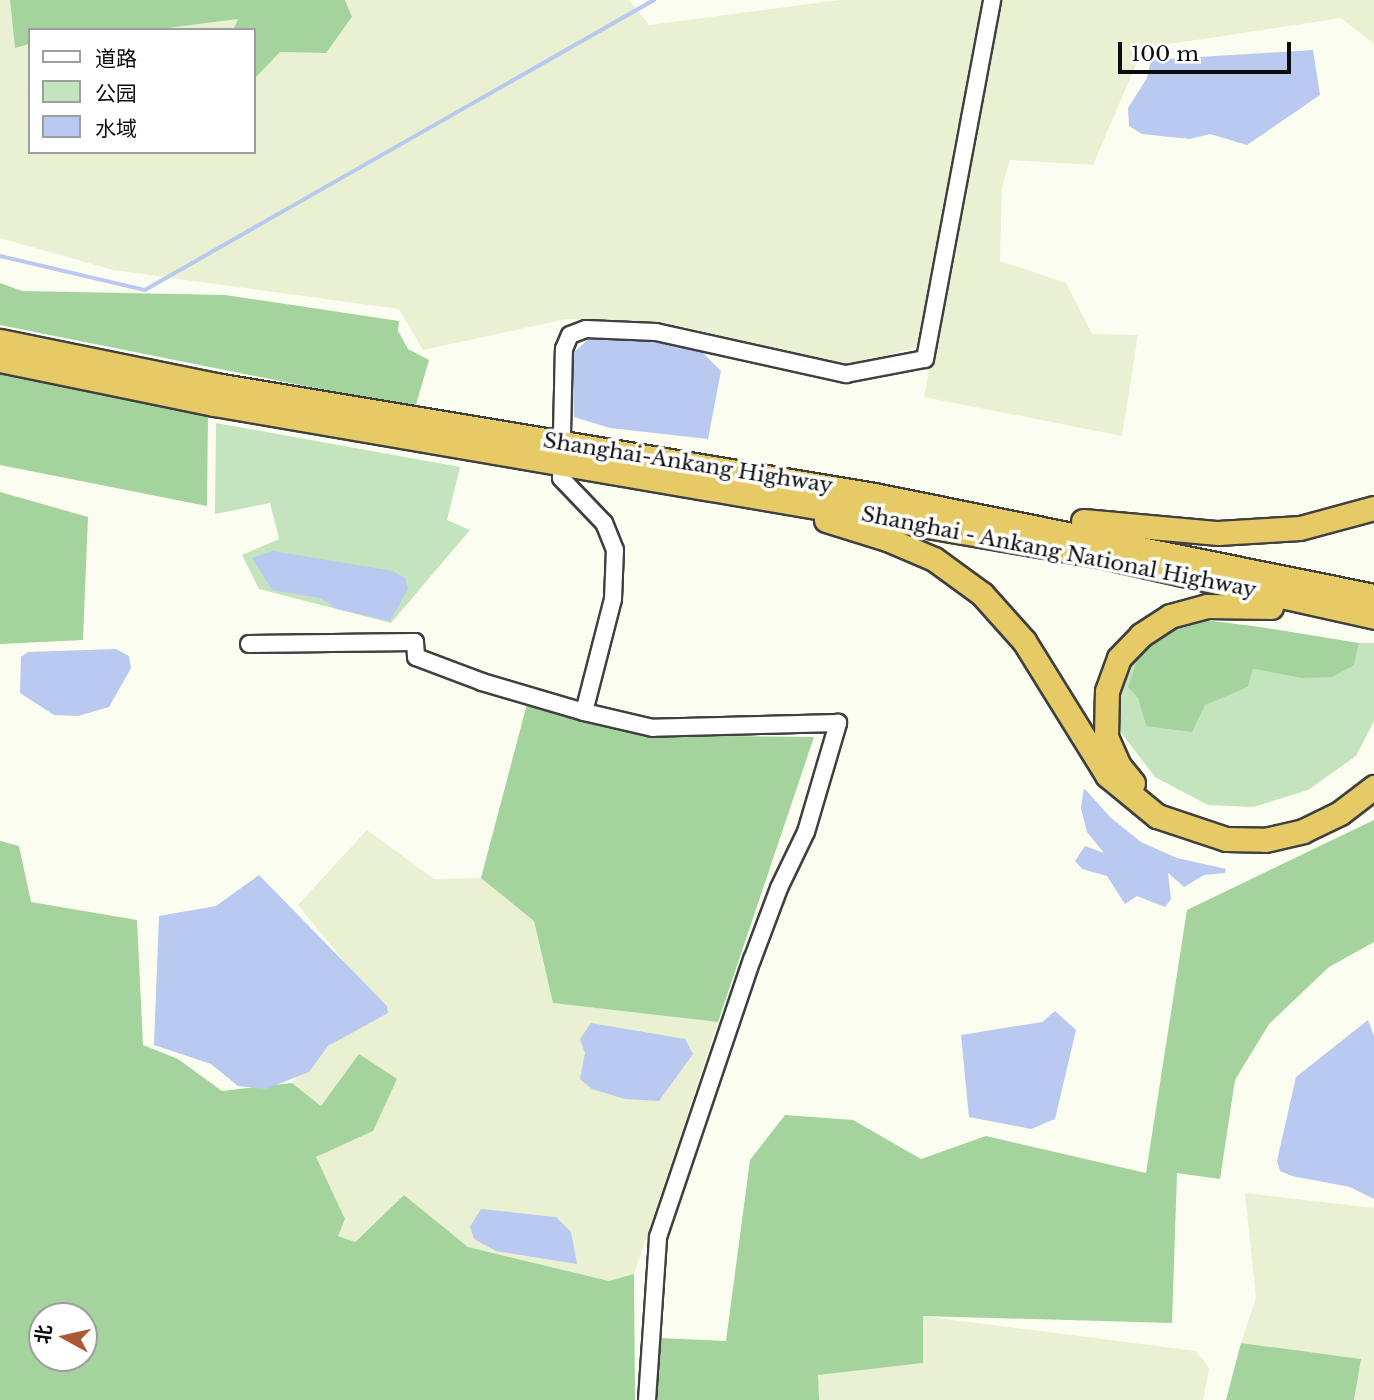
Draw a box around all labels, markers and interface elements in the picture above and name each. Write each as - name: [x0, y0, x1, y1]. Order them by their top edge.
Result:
- legend: [28, 28, 256, 154]
- scale bar: [1122, 28, 1295, 72]
- text: 100 m: [1131, 41, 1199, 67]
- text: 道路: [95, 46, 137, 72]
- text: 公园: [95, 81, 137, 107]
- text: 水域: [95, 116, 137, 142]
- street label: Shanghai-Ankang Highway: [541, 428, 835, 498]
- street label: Shanghai - Ankang National Highway: [859, 501, 1259, 603]
- north arrow: [28, 1302, 98, 1372]
- text: 北: [31, 1323, 56, 1345]

